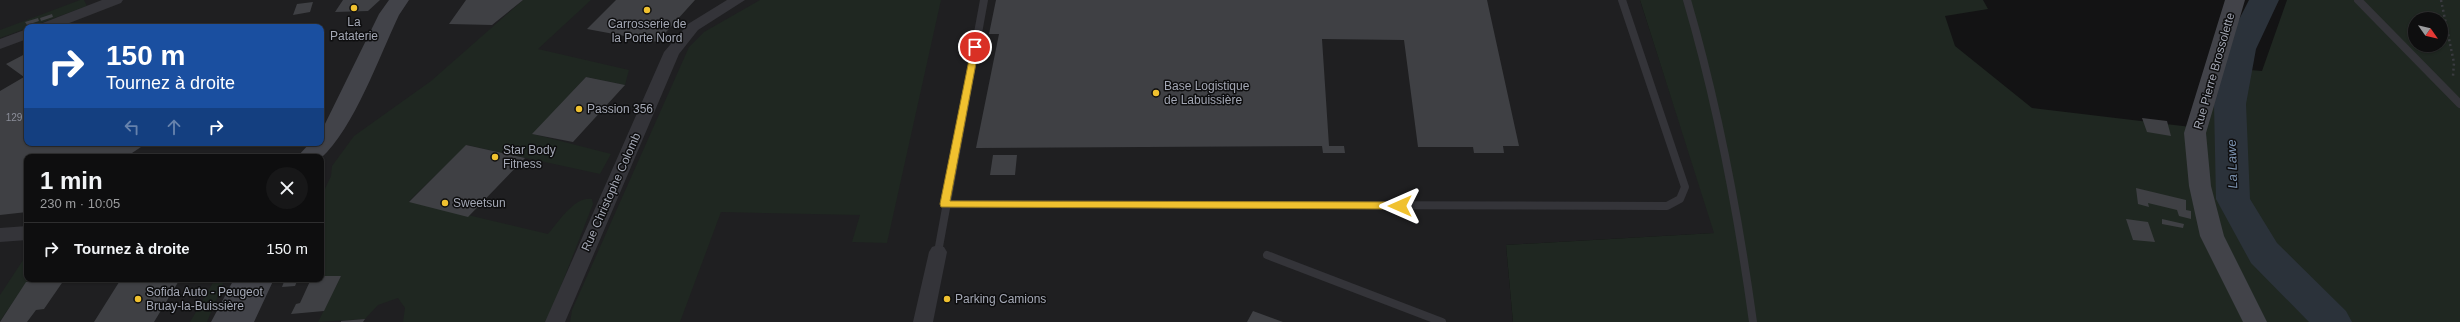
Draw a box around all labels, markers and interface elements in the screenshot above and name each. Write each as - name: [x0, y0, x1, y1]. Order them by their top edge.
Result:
- marker: La Pataterie: [349, 3, 359, 13]
- marker: Carrosserie de la Porte Nord: [642, 5, 652, 15]
- street label: Rue Pierre Brossolette: [2191, 11, 2237, 131]
- north arrow: [2408, 12, 2448, 52]
- map controls: [2408, 12, 2448, 52]
- place label: La Pataterie: [330, 15, 378, 43]
- place label: Carrosserie de la Porte Nord: [608, 17, 687, 45]
- pin: [958, 30, 992, 64]
- icon: arrive: [964, 36, 986, 58]
- icon: right: [40, 40, 92, 92]
- text: 150 m: [106, 40, 185, 71]
- text: Tournez à droite: [106, 73, 235, 93]
- place label: Base Logistique de Labuissière: [1164, 79, 1250, 107]
- marker: Base Logistique de Labuissière: [1151, 88, 1161, 98]
- place label: Passion 356: [587, 102, 653, 116]
- marker: Passion 356: [574, 104, 584, 114]
- house number: 129: [6, 112, 23, 123]
- icon: left: [121, 116, 143, 138]
- icon: ahead: [163, 116, 185, 138]
- icon: right: [205, 116, 227, 138]
- street label: Rue Christophe Colomb: [579, 130, 644, 253]
- water label: La Lawe: [2224, 139, 2240, 189]
- place label: Star Body Fitness: [503, 143, 556, 171]
- marker: Star Body Fitness: [490, 152, 500, 162]
- text: 1 min: [40, 167, 103, 194]
- button: close: [266, 167, 308, 209]
- position arrow: [1379, 185, 1421, 227]
- text: 230 m · 10:05: [40, 196, 120, 211]
- place label: Sweetsun: [453, 196, 506, 210]
- marker: Sweetsun: [440, 198, 450, 208]
- icon: right: [40, 238, 62, 260]
- text: Tournez à droite: [74, 240, 190, 257]
- text: 150 m: [266, 240, 308, 257]
- place label: Sofida Auto - Peugeot Bruay-la-Buissière: [146, 285, 263, 313]
- place label: Parking Camions: [955, 292, 1046, 306]
- marker: Sofida Auto - Peugeot Bruay-la-Buissière: [133, 294, 143, 304]
- marker: Parking Camions: [942, 294, 952, 304]

